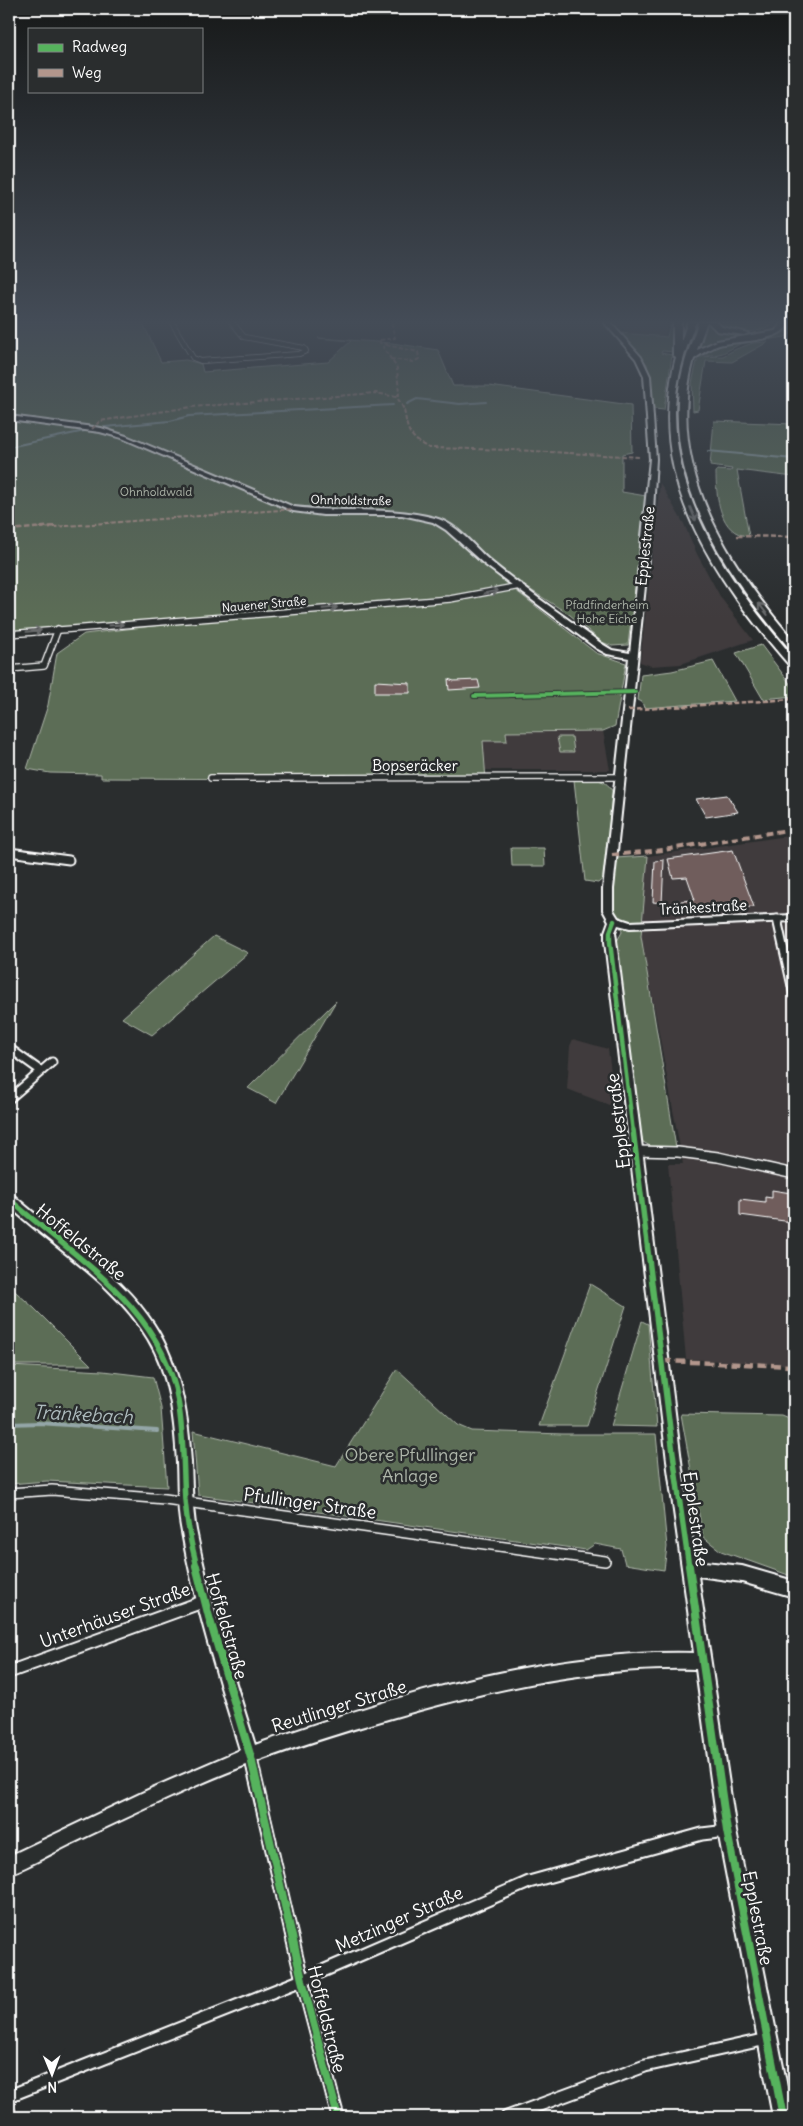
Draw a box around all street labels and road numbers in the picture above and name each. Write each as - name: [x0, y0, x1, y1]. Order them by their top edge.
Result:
- street label: Ohnholdstraße: [311, 492, 391, 508]
- street label: Epplestraße: [631, 505, 659, 587]
- street label: Nauener Straße: [221, 593, 307, 615]
- street label: Bopseräcker: [372, 756, 458, 775]
- street label: Tränkestraße: [658, 895, 748, 919]
- street label: Epplestraße: [601, 1072, 635, 1170]
- street label: Hoffeldstraße: [31, 1199, 131, 1285]
- street label: Epplestraße: [678, 1470, 714, 1568]
- street label: Pfullinger Straße: [242, 1482, 378, 1524]
- street label: Hoffeldstraße: [201, 1570, 253, 1682]
- street label: Unterhäuser Straße: [37, 1577, 193, 1653]
- street label: Reutlinger Straße: [269, 1675, 409, 1737]
- street label: Epplestraße: [738, 1869, 778, 1967]
- street label: Metzinger Straße: [332, 1881, 466, 1957]
- street label: Hoffeldstraße: [303, 1963, 351, 2075]

